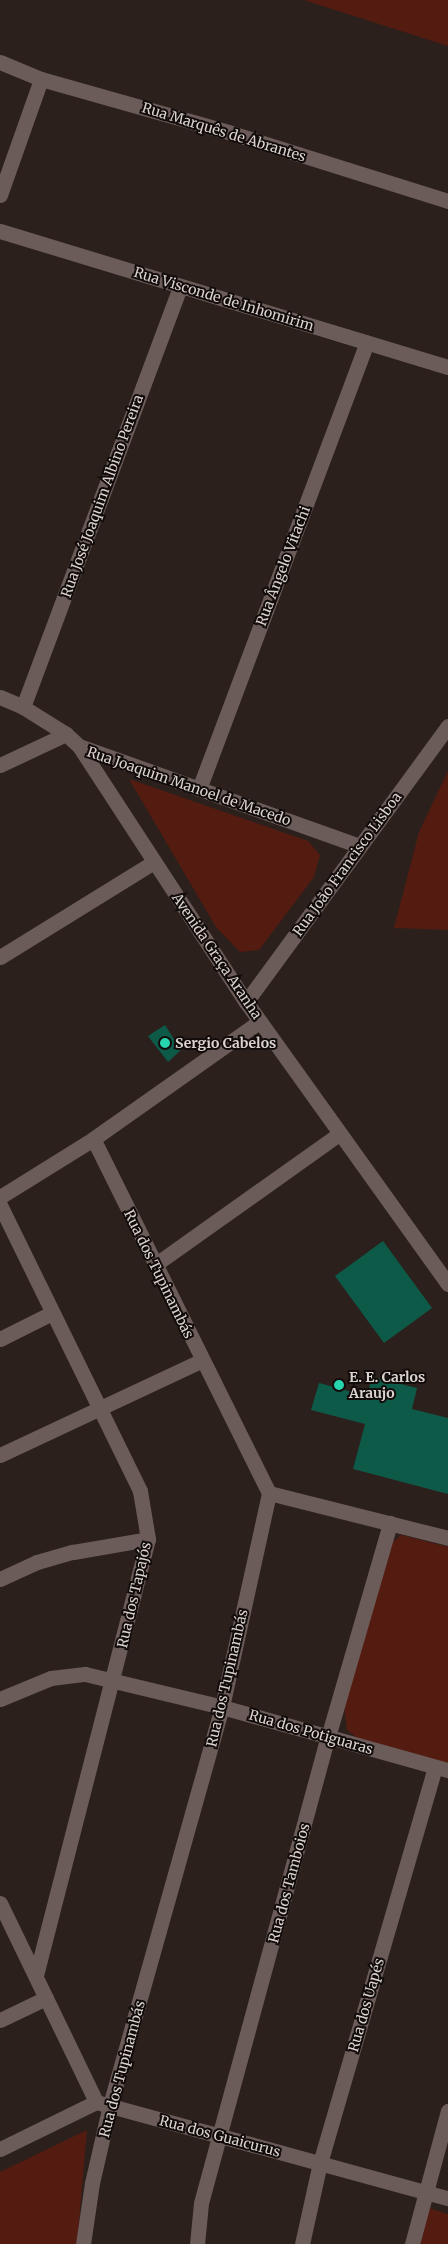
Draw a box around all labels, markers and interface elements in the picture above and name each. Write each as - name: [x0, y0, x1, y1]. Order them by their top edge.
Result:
- street label: Rua Marquês de Abrantes: [140, 99, 308, 165]
- street label: Rua Visconde de Inhomirim: [132, 264, 316, 334]
- street label: Rua José Joaquim Albino Pereira: [57, 392, 147, 600]
- street label: Rua Ângelo Vitachi: [252, 504, 314, 628]
- street label: Rua Joaquim Manoel de Macedo: [85, 743, 293, 829]
- street label: Rua João Francisco Lisboa: [289, 789, 405, 939]
- street label: Avenida Graça Aranha: [169, 890, 265, 1022]
- place label: Sergio Cabelos: [175, 1035, 276, 1051]
- marker: Sergio Cabelos: [159, 1037, 171, 1049]
- street label: Rua dos Tupinambás: [121, 1207, 197, 1341]
- place label: E. E. Carlos Araujo: [349, 1369, 425, 1401]
- marker: E. E. Carlos Araujo: [333, 1379, 345, 1391]
- street label: Rua dos Tapajós: [114, 1540, 154, 1650]
- street label: Rua dos Tupinambás: [203, 1607, 251, 1749]
- street label: Rua dos Potiguaras: [247, 1706, 375, 1758]
- street label: Rua dos Tamboios: [265, 1821, 313, 1945]
- street label: Rua dos Uapés: [345, 1956, 387, 2054]
- street label: Rua dos Tupinambás: [96, 1999, 148, 2139]
- street label: Rua dos Guaicurus: [158, 2112, 282, 2160]

